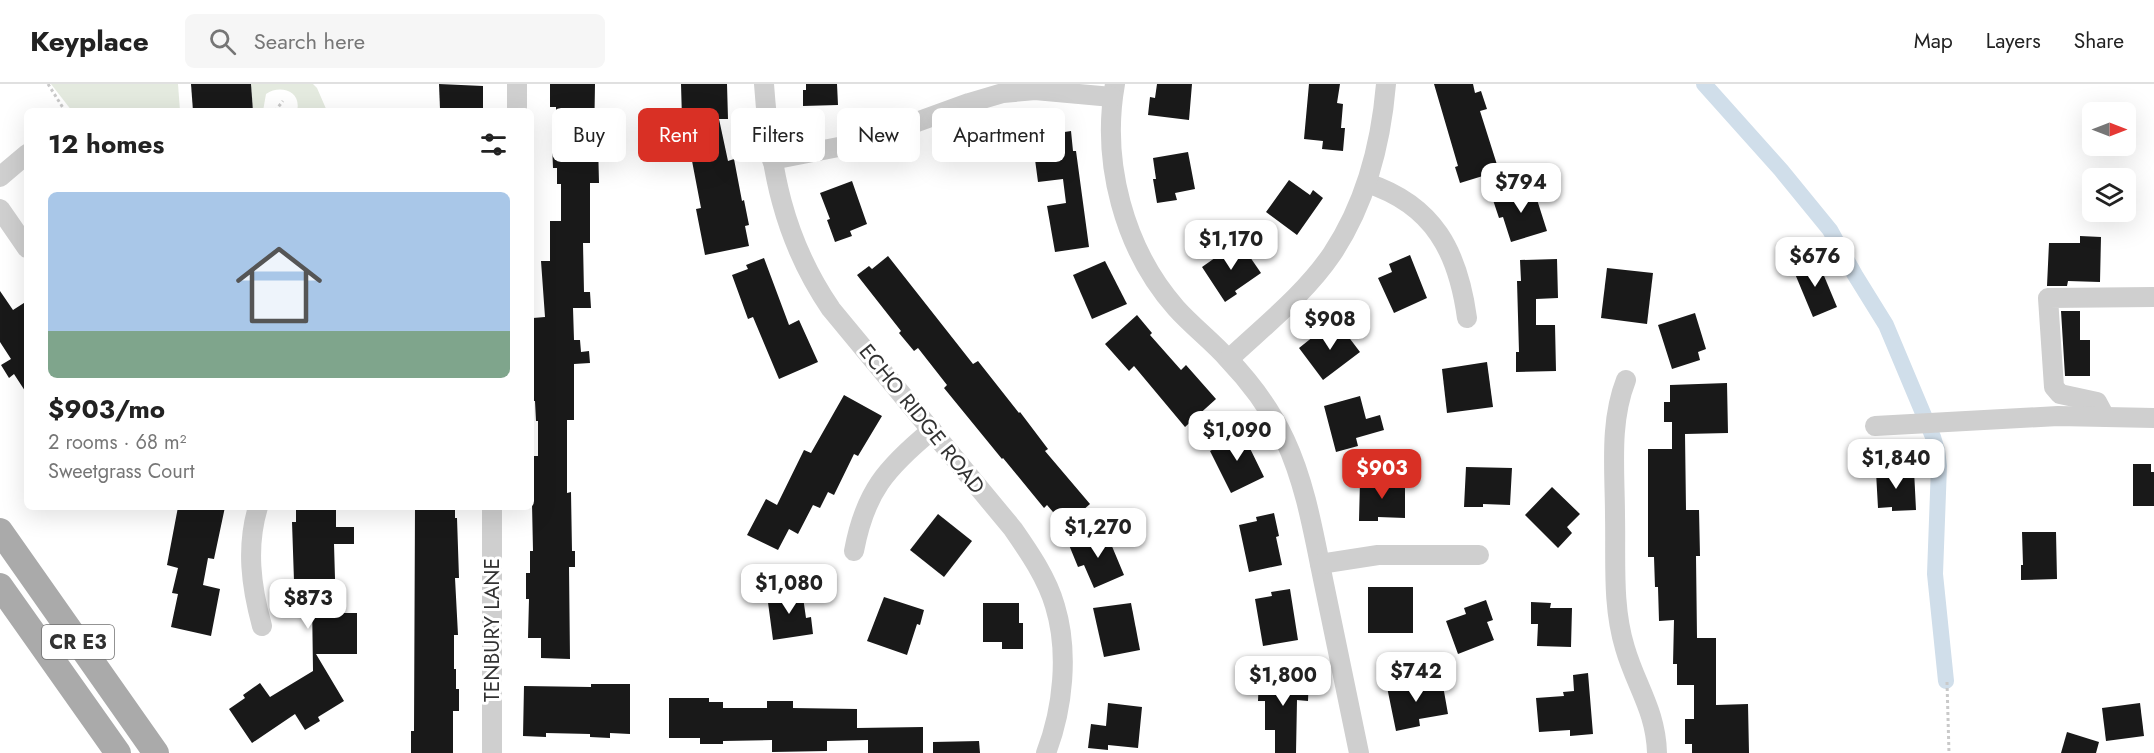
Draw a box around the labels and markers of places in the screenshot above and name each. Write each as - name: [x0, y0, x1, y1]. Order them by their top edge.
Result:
- pin: $794: [1485, 163, 1557, 214]
- pin: $1,170: [1182, 220, 1280, 271]
- pin: $676: [1779, 237, 1851, 288]
- pin: $908: [1294, 300, 1366, 351]
- pin: $1,090: [1188, 411, 1286, 462]
- pin: $1,840: [1847, 439, 1945, 490]
- pin: $903: [1346, 449, 1418, 500]
- pin: $1,270: [1049, 508, 1147, 559]
- pin: $1,080: [740, 564, 838, 615]
- pin: $873: [272, 579, 344, 630]
- pin: $742: [1380, 652, 1452, 703]
- pin: $1,800: [1234, 656, 1332, 707]

